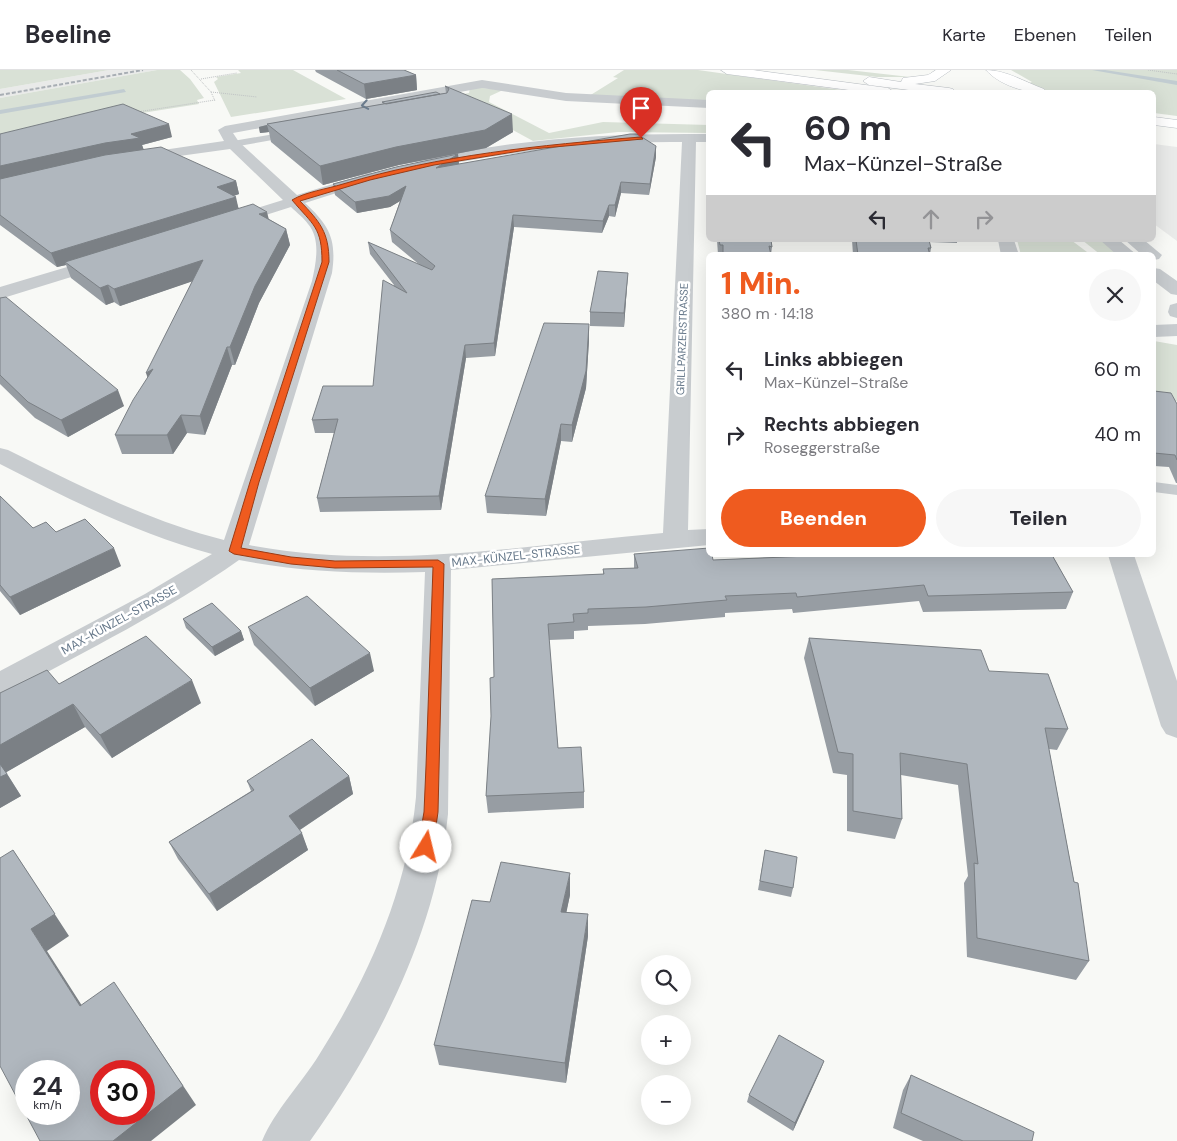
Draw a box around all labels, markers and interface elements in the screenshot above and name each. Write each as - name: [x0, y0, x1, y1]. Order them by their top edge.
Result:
- text: Beeline: [25, 19, 111, 50]
- text: Karte: [942, 23, 986, 47]
- text: Ebenen: [1014, 23, 1076, 47]
- text: Teilen: [1104, 23, 1152, 47]
- pin: [620, 87, 662, 138]
- icon: arrive: [627, 94, 655, 122]
- one-way arrow: [360, 100, 369, 110]
- text: 60 m: [804, 105, 892, 151]
- icon: left: [721, 110, 786, 175]
- text: Max-Künzel-Straße: [804, 149, 1003, 178]
- icon: left: [864, 205, 892, 233]
- icon: ahead: [917, 205, 945, 233]
- icon: right: [970, 205, 998, 233]
- text: 1 Min.: [721, 264, 800, 303]
- button: close: [1089, 269, 1141, 321]
- street label: GRILLPARZERSTRASSE: [673, 283, 691, 395]
- text: 380 m · 14:18: [721, 303, 814, 324]
- text: Links abbiegen: [764, 347, 903, 372]
- icon: left: [721, 356, 749, 384]
- text: 60 m: [1094, 357, 1141, 382]
- text: Max-Künzel-Straße: [764, 372, 908, 393]
- text: Rechts abbiegen: [764, 412, 919, 437]
- icon: right: [721, 421, 749, 449]
- text: 40 m: [1094, 422, 1141, 447]
- text: Roseggerstraße: [764, 437, 880, 458]
- button: Beenden: [721, 489, 926, 547]
- button: Teilen: [936, 489, 1141, 547]
- street label: MAX-KÜNZEL-STRASSE: [451, 541, 581, 571]
- street label: MAX-KÜNZEL-STRASSE: [58, 582, 180, 658]
- position arrow: [399, 820, 451, 872]
- map controls: [641, 955, 691, 1125]
- button: search: [641, 955, 691, 1005]
- button: +: [641, 1015, 691, 1065]
- speed limit sign: 30: [90, 1060, 155, 1125]
- text: 24: [32, 1070, 63, 1103]
- button: −: [641, 1075, 691, 1125]
- text: km/h: [33, 1097, 62, 1113]

